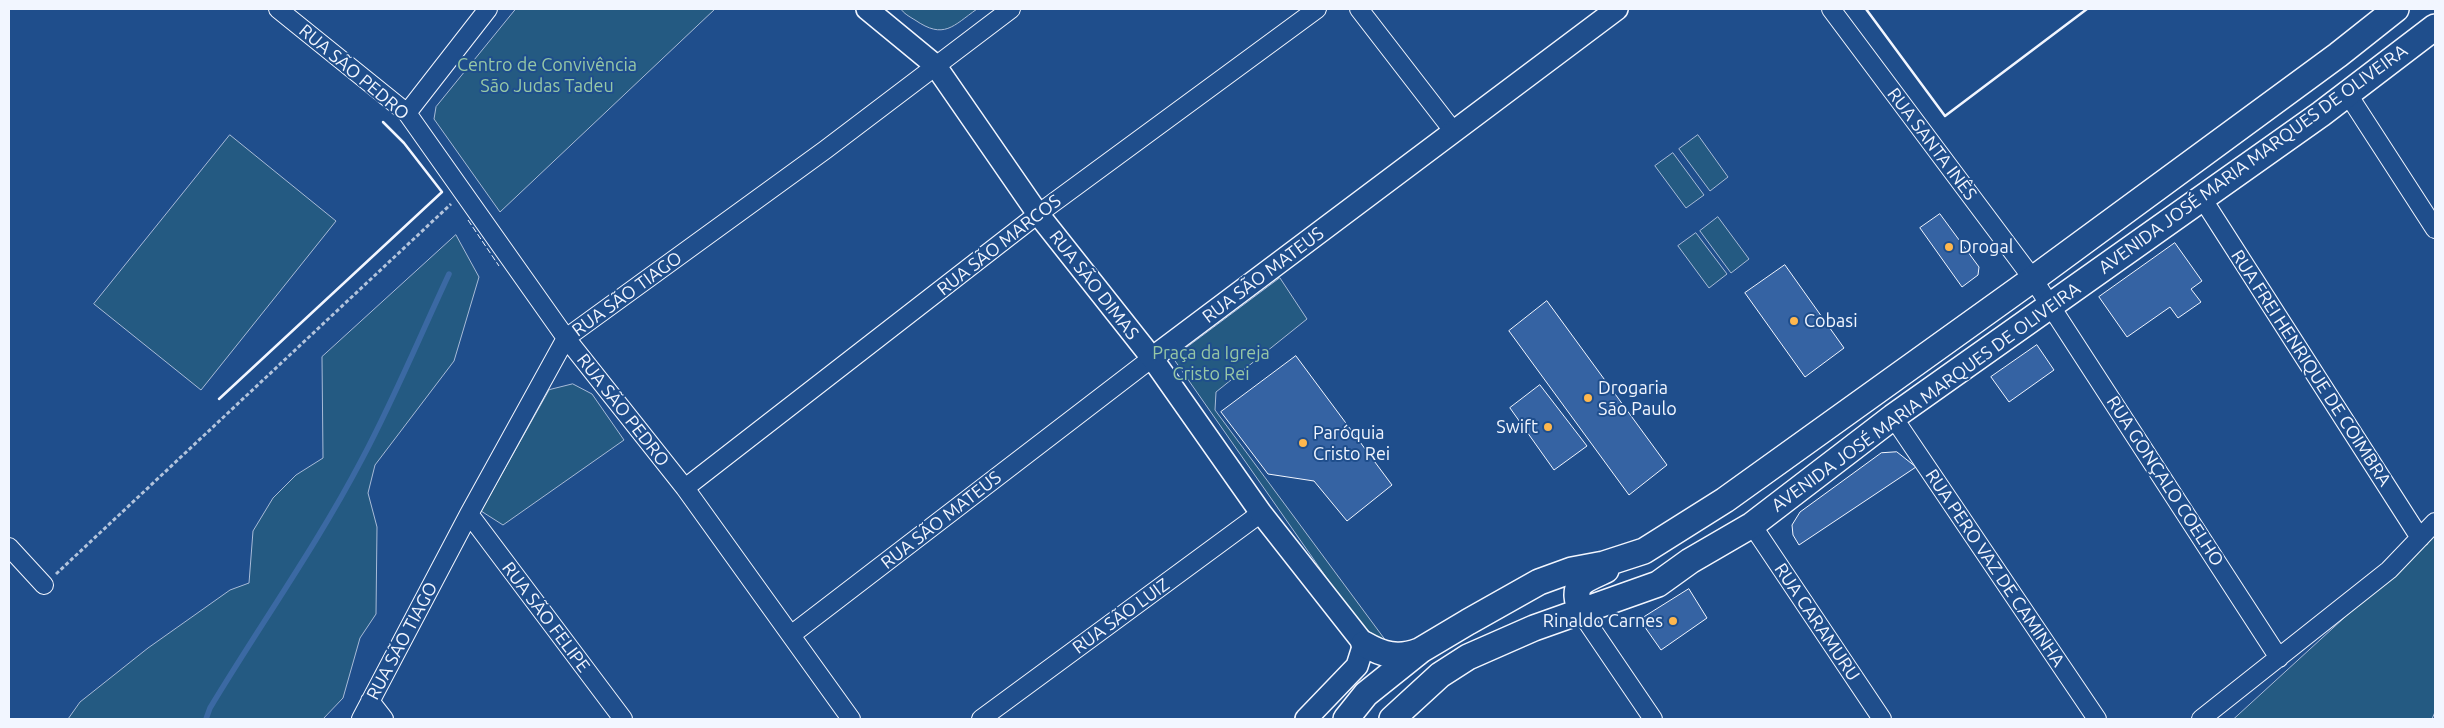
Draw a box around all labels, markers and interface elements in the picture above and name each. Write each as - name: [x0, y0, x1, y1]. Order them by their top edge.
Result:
- street label: RUA SÃO PEDRO: [295, 20, 413, 124]
- street label: AVENIDA JOSÉ MARIA MARQUES DE OLIVEIRA: [2094, 40, 2412, 278]
- park label: Centro de Convivência São Judas Tadeu: [457, 54, 637, 96]
- street label: RUA SANTA INÊS: [1883, 84, 1981, 204]
- street label: RUA SÃO MARCOS: [933, 190, 1065, 300]
- street label: RUA SÃO MATEUS: [1198, 222, 1328, 328]
- street label: RUA SÃO DIMAS: [1045, 226, 1143, 344]
- place label: Drogal: [1959, 236, 2013, 258]
- marker: Drogal: [1943, 241, 1955, 253]
- street label: RUA FREI HENRIQUE DE COIMBRA: [2226, 246, 2396, 490]
- street label: RUA SÃO TIAGO: [568, 247, 686, 341]
- street label: AVENIDA JOSÉ MARIA MARQUES DE OLIVEIRA: [1767, 278, 2085, 516]
- place label: Cobasi: [1804, 310, 1858, 332]
- marker: Cobasi: [1788, 315, 1800, 327]
- park label: Praça da Igreja Cristo Rei: [1152, 342, 1270, 384]
- street label: RUA SÃO PEDRO: [572, 349, 674, 471]
- place label: Drogaria São Paulo: [1598, 377, 1677, 419]
- marker: Drogaria São Paulo: [1582, 392, 1594, 404]
- street label: RUA GONÇALO COELHO: [2102, 392, 2228, 570]
- place label: Swift: [1496, 416, 1538, 438]
- marker: Swift: [1542, 421, 1554, 433]
- place label: Paróquia Cristo Rei: [1313, 422, 1390, 464]
- marker: Paróquia Cristo Rei: [1297, 437, 1309, 449]
- street label: RUA PERO VAZ DE CAMINHA: [1921, 465, 2069, 671]
- street label: RUA SÃO MATEUS: [877, 466, 1005, 574]
- street label: RUA SÃO FELIPE: [497, 558, 595, 676]
- street label: RUA CARAMURU: [1770, 559, 1864, 685]
- street label: RUA SÃO LUIZ: [1068, 574, 1174, 658]
- street label: RUA SÃO TIAGO: [362, 578, 442, 704]
- place label: Rinaldo Carnes: [1543, 610, 1663, 632]
- marker: Rinaldo Carnes: [1667, 615, 1679, 627]

